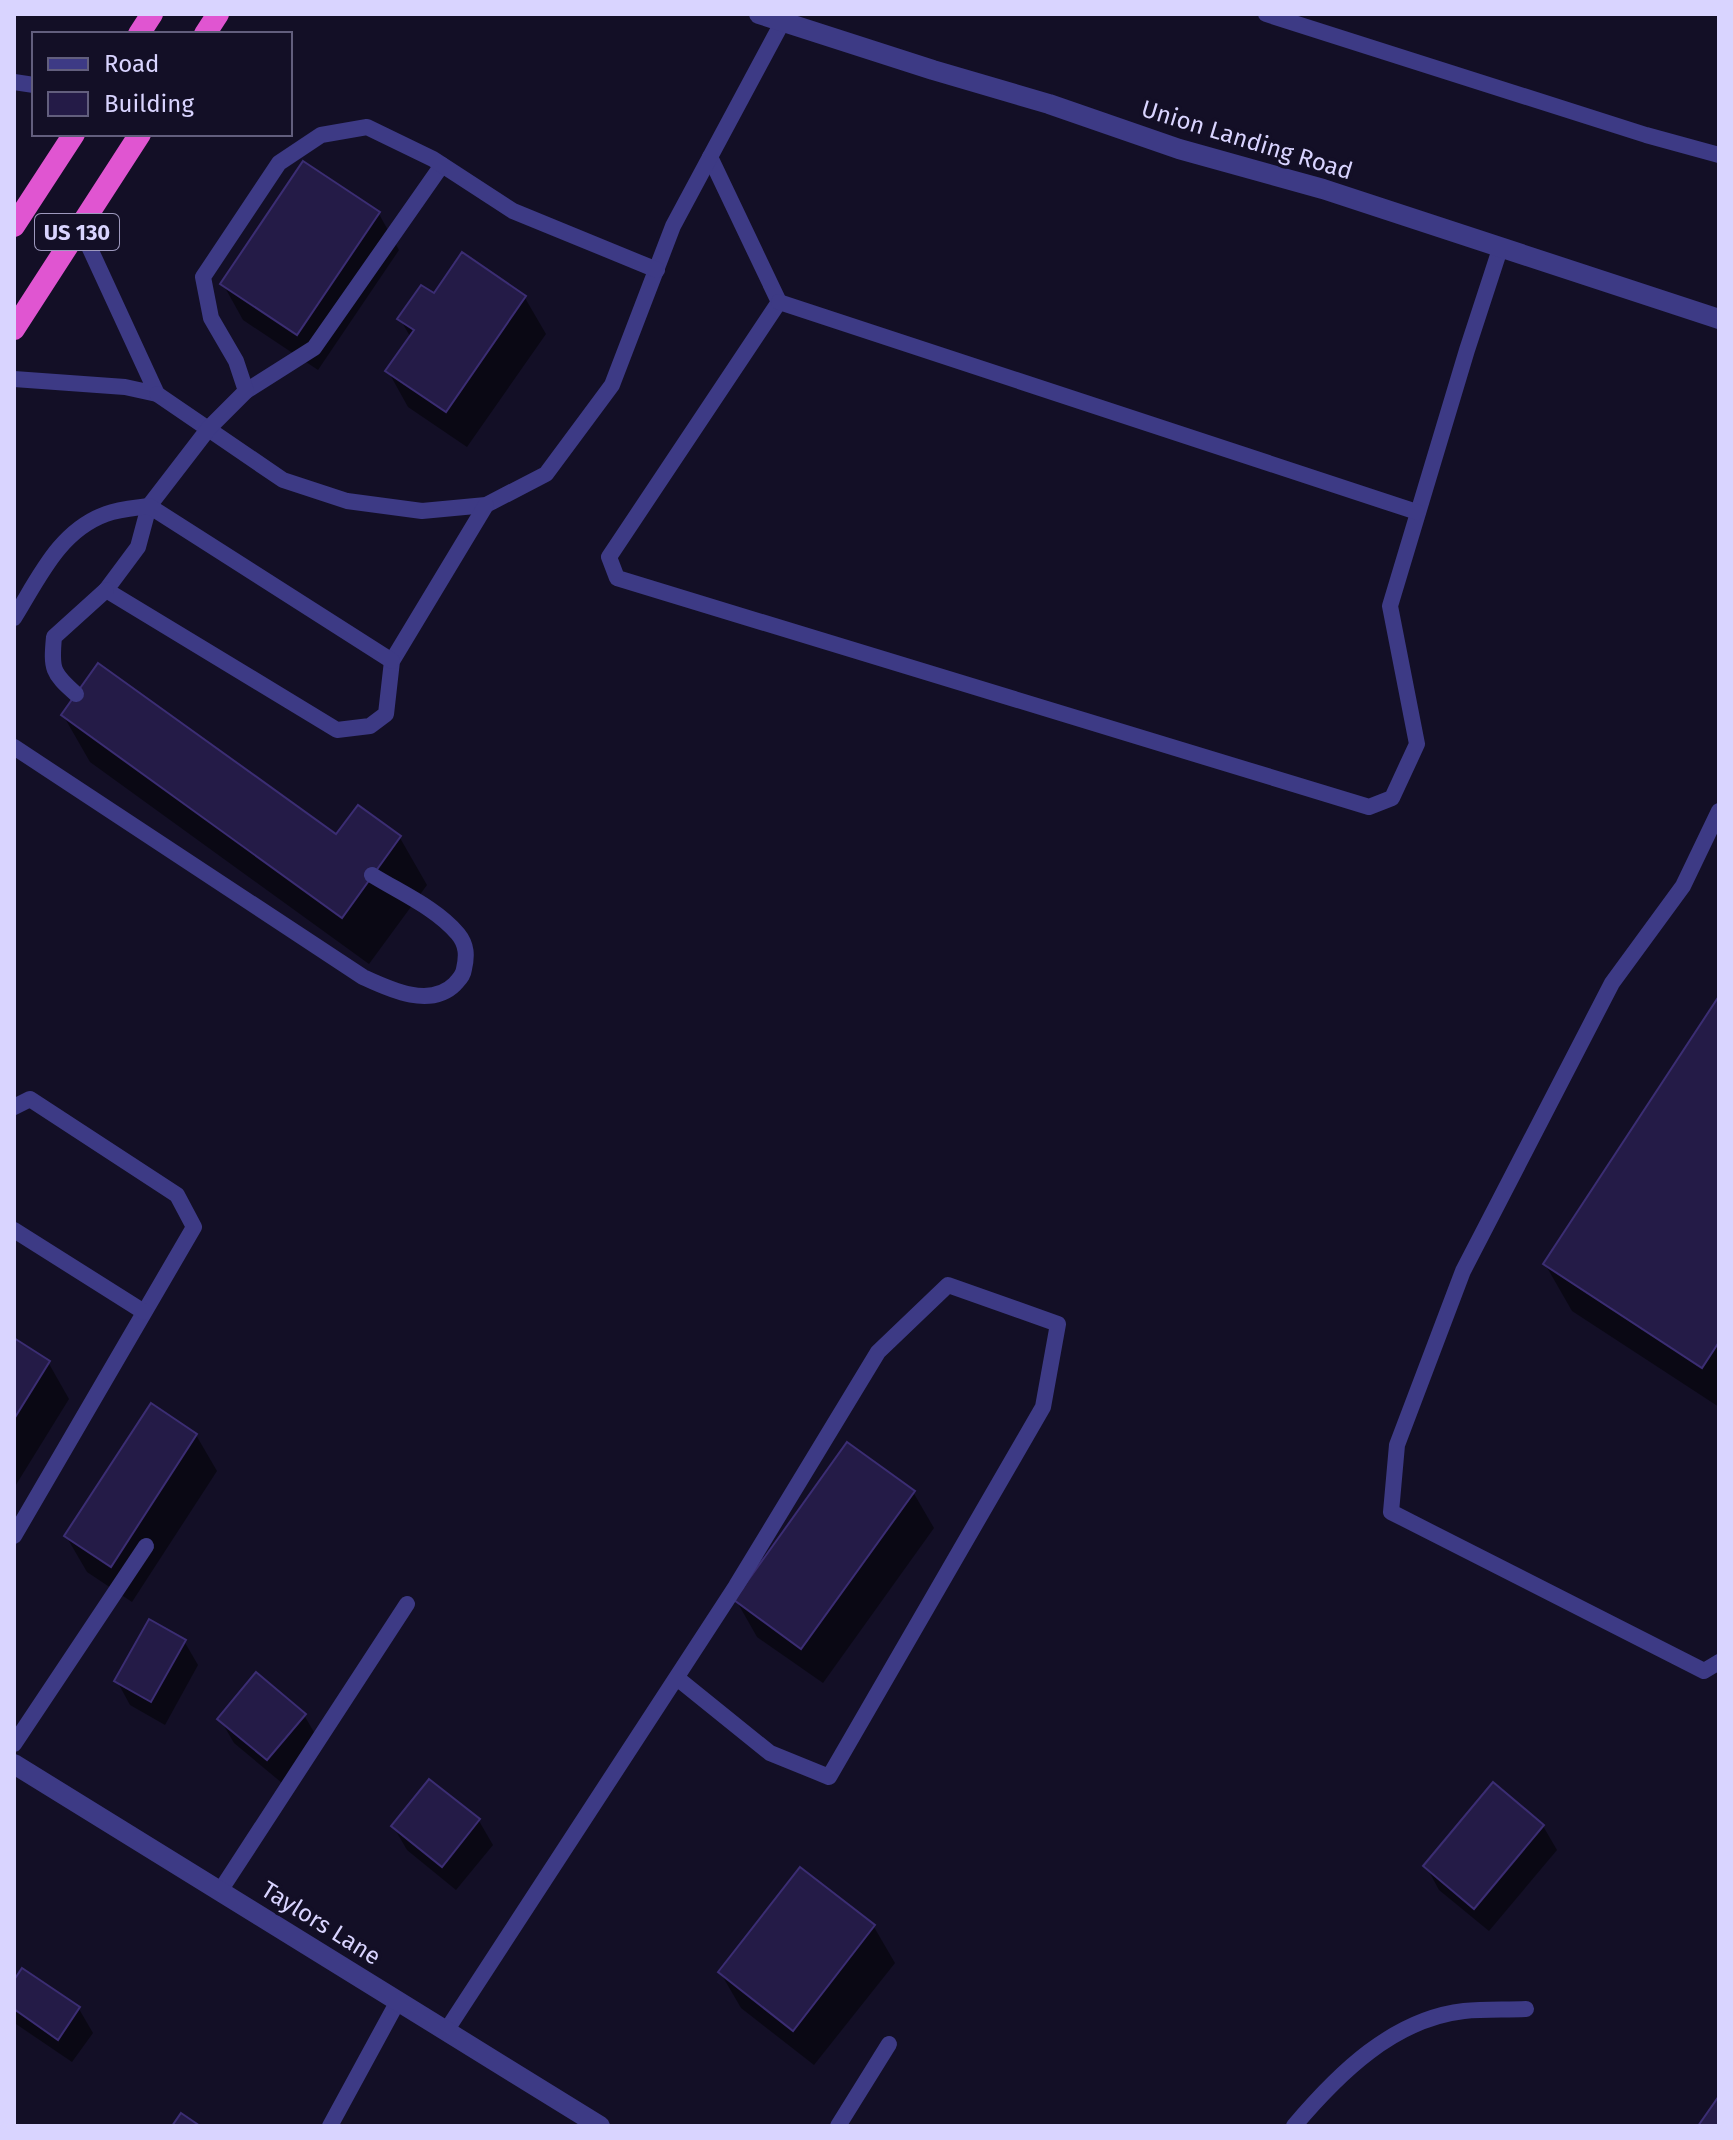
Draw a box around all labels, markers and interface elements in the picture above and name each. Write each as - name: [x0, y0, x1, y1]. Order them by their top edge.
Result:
- legend: [32, 32, 292, 136]
- text: Road: [104, 50, 159, 78]
- text: Building: [104, 90, 194, 118]
- street label: Union Landing Road: [1138, 95, 1356, 185]
- road number: US 130: [35, 214, 119, 250]
- street label: Taylors Lane: [256, 1875, 386, 1971]

